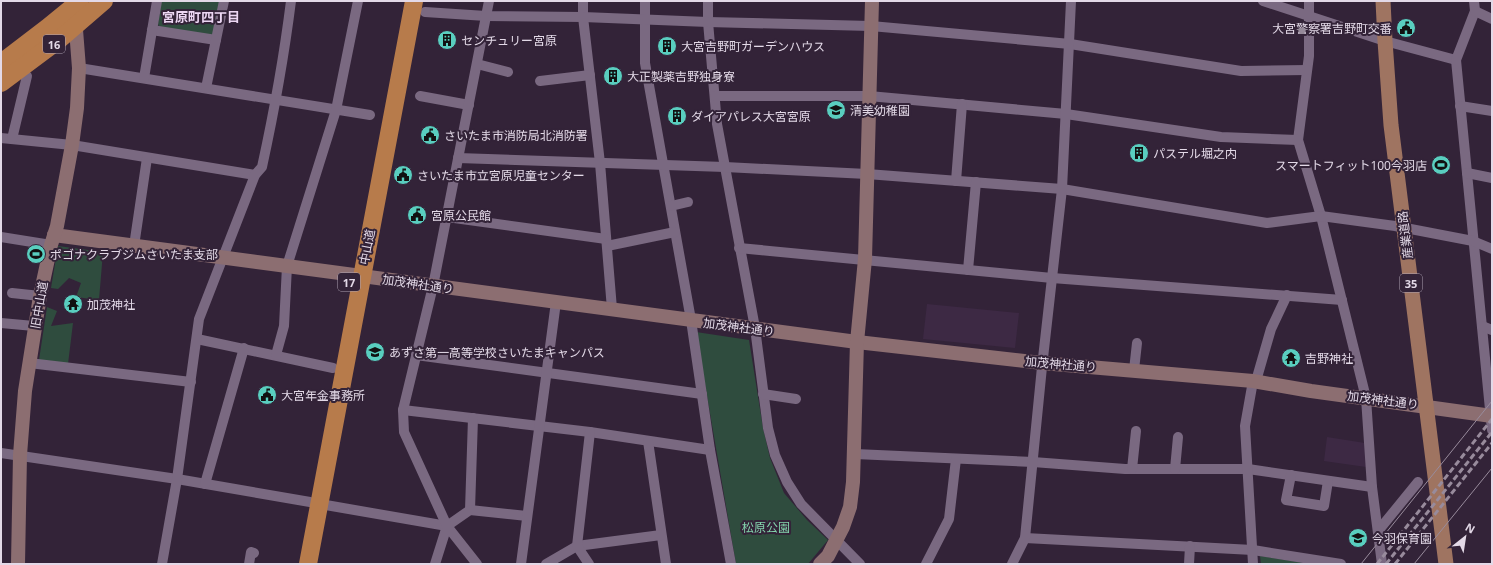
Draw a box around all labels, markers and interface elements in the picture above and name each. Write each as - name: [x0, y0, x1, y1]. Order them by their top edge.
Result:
- district label: 宮原町四丁目: [162, 8, 240, 26]
- public building icon: 大宮警察署吉野町交番: [1395, 17, 1417, 39]
- place label: 大宮警察署吉野町交番: [1272, 20, 1392, 37]
- building icon: センチュリー宮原: [436, 29, 458, 51]
- place label: センチュリー宮原: [461, 32, 557, 49]
- road number: 16: [43, 35, 65, 53]
- building icon: 大宮吉野町ガーデンハウス: [656, 35, 678, 57]
- place label: 大宮吉野町ガーデンハウス: [681, 38, 825, 55]
- building icon: 大正製薬吉野独身寮: [602, 65, 624, 87]
- place label: 大正製薬吉野独身寮: [627, 68, 735, 85]
- school or university icon: 清美幼稚園: [825, 99, 847, 121]
- place label: 清美幼稚園: [850, 102, 910, 119]
- building icon: ダイアパレス大宮宮原: [666, 105, 688, 127]
- place label: ダイアパレス大宮宮原: [691, 108, 811, 125]
- public building icon: さいたま市消防局北消防署: [419, 124, 441, 146]
- place label: さいたま市消防局北消防署: [444, 127, 588, 144]
- building icon: パステル堀之内: [1128, 142, 1150, 164]
- place label: パステル堀之内: [1153, 145, 1237, 162]
- sports icon: スマートフィット100今羽店: [1430, 154, 1452, 176]
- place label: スマートフィット100今羽店: [1275, 157, 1427, 174]
- public building icon: さいたま市立宮原児童センター: [392, 164, 414, 186]
- place label: さいたま市立宮原児童センター: [417, 167, 585, 184]
- public building icon: 宮原公民館: [406, 204, 428, 226]
- place label: 宮原公民館: [431, 207, 491, 224]
- street label: 産業道路: [1394, 210, 1416, 260]
- street label: 中山道: [355, 228, 379, 266]
- sports icon: ポゴナクラブジムさいたま支部: [25, 243, 47, 265]
- place label: ポゴナクラブジムさいたま支部: [50, 246, 218, 263]
- street label: 加茂神社通り: [381, 271, 455, 297]
- road number: 17: [338, 273, 360, 291]
- road number: 35: [1400, 274, 1422, 292]
- street label: 旧中山道: [26, 280, 52, 330]
- temple icon: 加茂神社: [62, 293, 84, 315]
- place label: 加茂神社: [87, 296, 135, 313]
- street label: 加茂神社通り: [702, 314, 776, 340]
- school or university icon: あずさ第一高等学校さいたまキャンパス: [364, 341, 386, 363]
- place label: あずさ第一高等学校さいたまキャンパス: [389, 344, 605, 361]
- temple icon: 吉野神社: [1280, 347, 1302, 369]
- place label: 吉野神社: [1305, 350, 1353, 367]
- street label: 加茂神社通り: [1024, 352, 1098, 376]
- public building icon: 大宮年金事務所: [256, 384, 278, 406]
- place label: 大宮年金事務所: [281, 387, 365, 404]
- street label: 加茂神社通り: [1346, 387, 1420, 413]
- north arrow: [1445, 517, 1485, 557]
- park label: 松原公園: [742, 519, 790, 536]
- text: N: [1463, 519, 1478, 537]
- school or university icon: 今羽保育園: [1347, 527, 1369, 549]
- place label: 今羽保育園: [1372, 530, 1432, 547]

